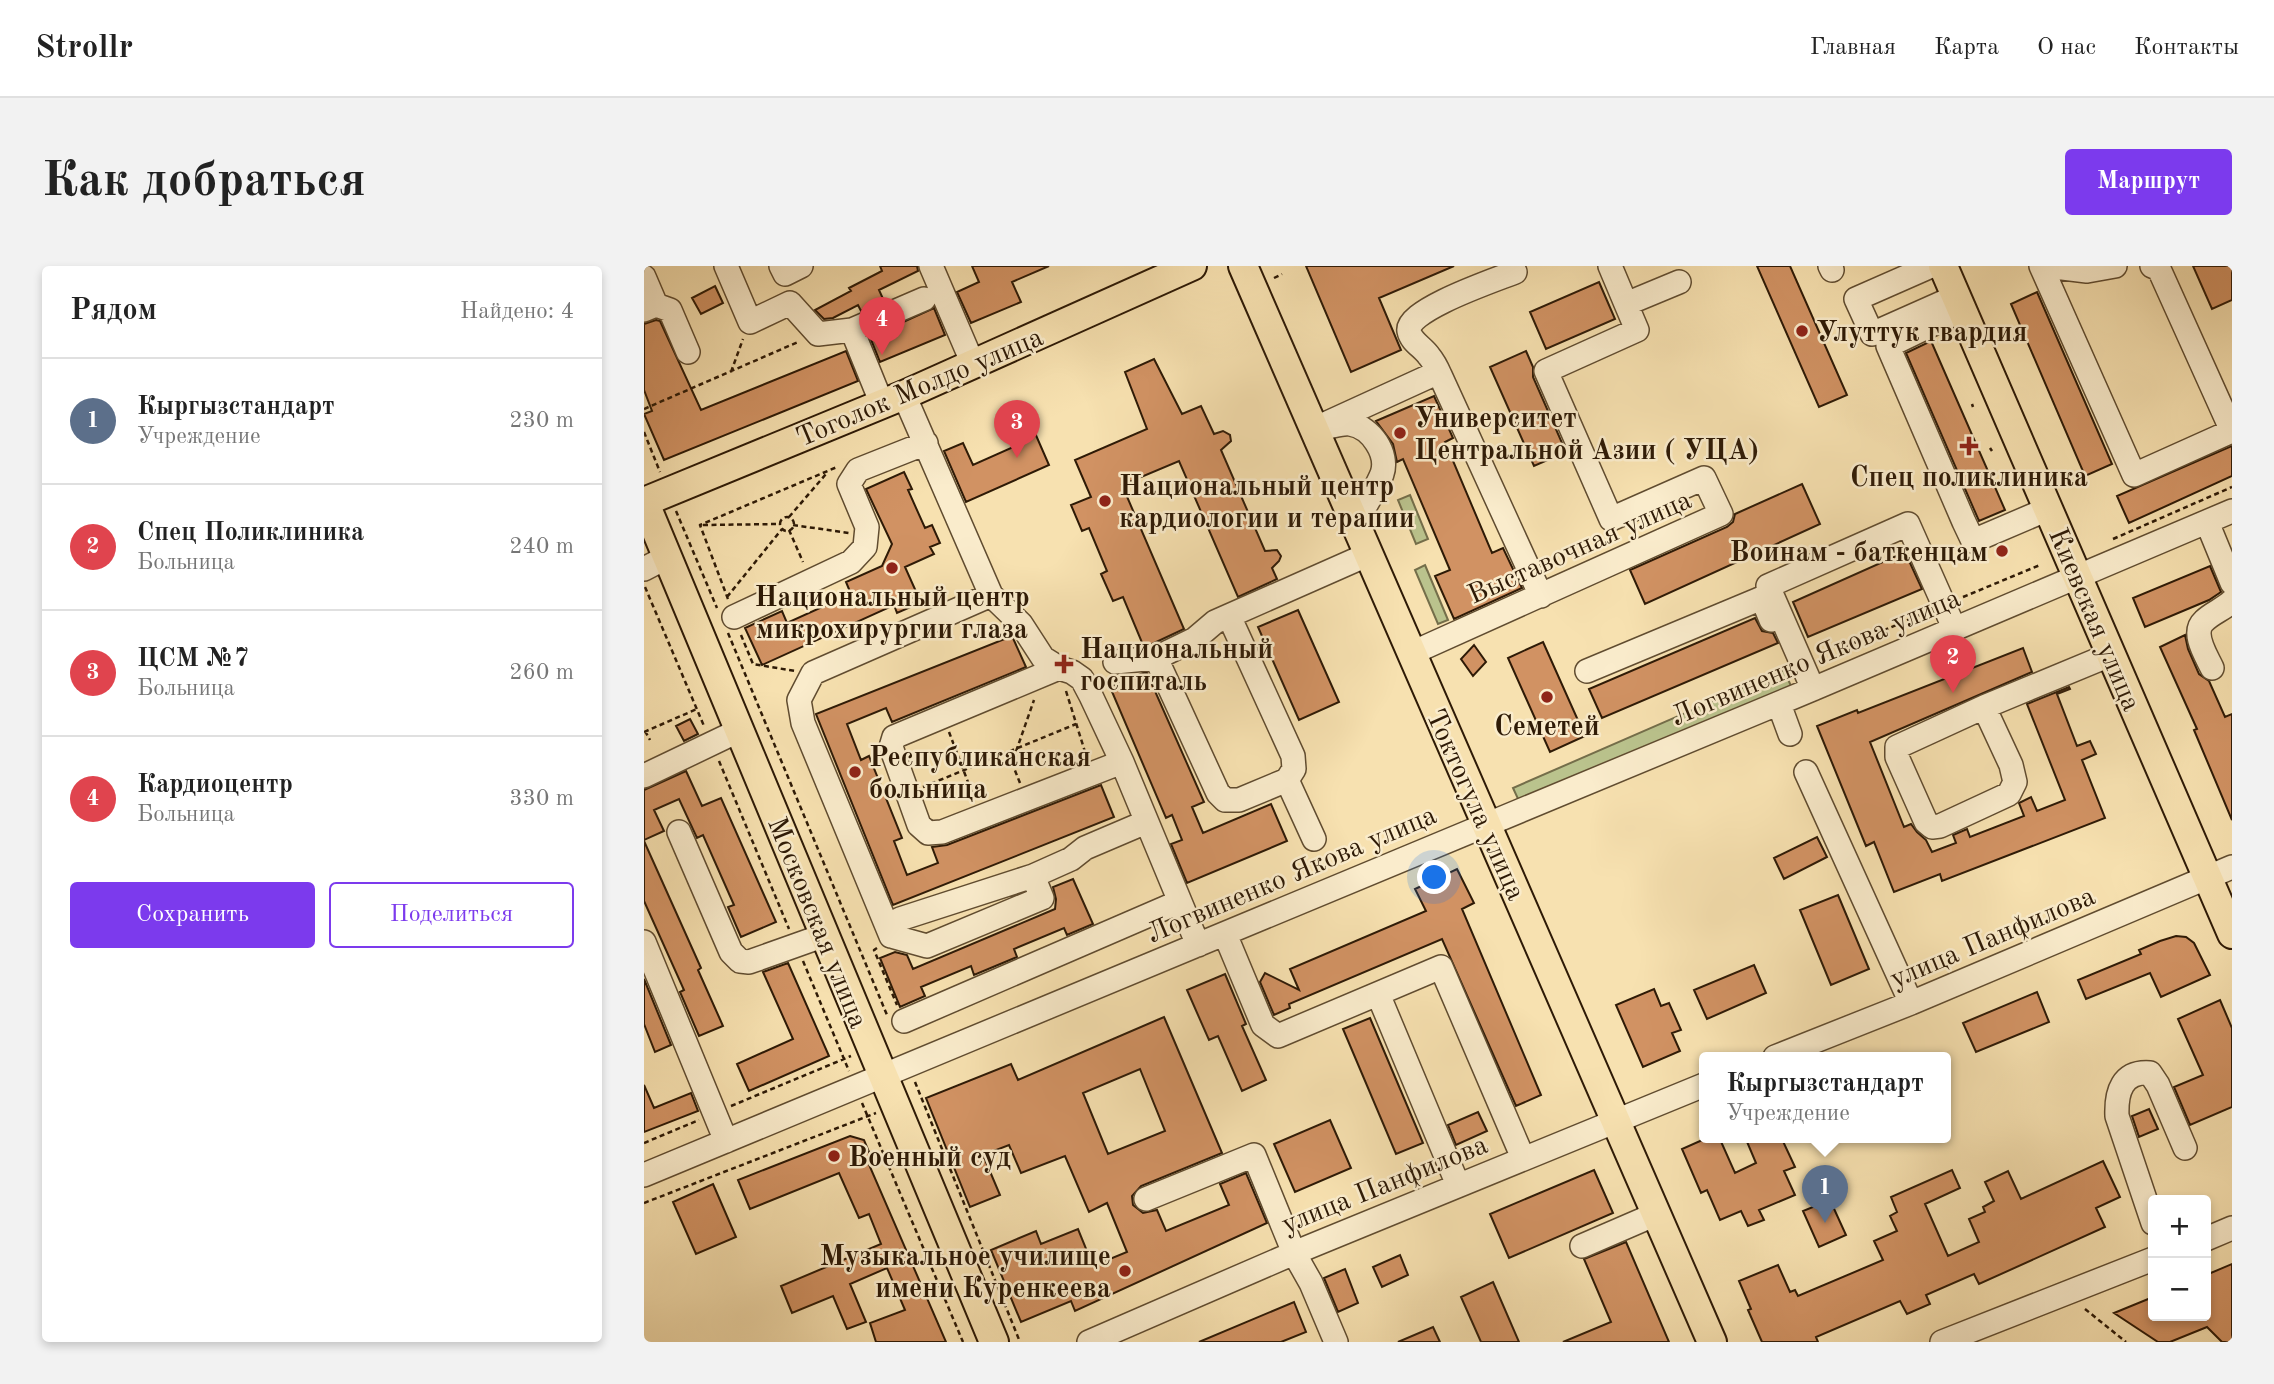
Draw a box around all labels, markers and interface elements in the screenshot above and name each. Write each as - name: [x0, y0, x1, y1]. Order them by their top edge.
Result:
- text: Strollr: [35, 32, 133, 65]
- text: Главная: [1810, 36, 1896, 60]
- text: Карта: [1934, 36, 1999, 60]
- text: О нас: [2037, 36, 2096, 60]
- text: Контакты: [2134, 36, 2239, 60]
- button: Маршрут: [2065, 149, 2232, 215]
- text: Как добраться: [42, 158, 366, 207]
- text: Рядом: [70, 296, 157, 326]
- pin: 4: [859, 297, 905, 355]
- text: Найдено: 4: [460, 300, 574, 323]
- place label: Улуттук гвардия: [1816, 320, 2027, 348]
- marker: Улуттук гвардия: [1794, 323, 1810, 339]
- street label: Тоголок Молдо улица: [793, 324, 1048, 453]
- text: Кыргызстандарт: [137, 394, 335, 420]
- pin: 3: [994, 400, 1040, 458]
- place label: Университет Центральной Азии ( УЦА): [1414, 406, 1759, 466]
- text: 1: [86, 409, 100, 432]
- text: 230 m: [509, 409, 574, 432]
- text: Учреждение: [137, 425, 261, 448]
- marker: Университет Центральной Азии ( УЦА): [1392, 425, 1408, 441]
- marker: Спец поликлиника: [1959, 436, 1979, 456]
- place label: Спец поликлиника: [1850, 464, 2088, 493]
- place label: Национальный центр кардиологии и терапии: [1119, 474, 1415, 534]
- street label: Выставочная улица: [1464, 487, 1696, 611]
- marker: Национальный центр кардиологии и терапии: [1097, 493, 1113, 509]
- text: Спец Поликлиника: [137, 520, 364, 546]
- street label: Киевская улица: [2042, 525, 2144, 716]
- text: 2: [86, 535, 100, 558]
- text: 240 m: [509, 535, 574, 558]
- place label: Воинам - баткенцам: [1730, 540, 1988, 568]
- marker: Воинам - баткенцам: [1994, 543, 2010, 559]
- text: Больница: [137, 551, 235, 574]
- marker: Национальный центр микрохирургии глаза: [884, 560, 900, 576]
- place label: Национальный центр микрохирургии глаза: [754, 585, 1030, 645]
- street label: Логвиненко Якова улица: [1667, 585, 1965, 732]
- pin: 2: [1930, 635, 1976, 693]
- place label: Национальный госпиталь: [1080, 637, 1273, 697]
- text: ЦСМ №7: [137, 646, 249, 672]
- marker: Национальный госпиталь: [1054, 654, 1074, 674]
- text: 3: [86, 661, 100, 684]
- text: 260 m: [509, 661, 574, 684]
- text: Больница: [137, 677, 235, 700]
- marker: Семетей: [1539, 689, 1555, 705]
- street label: Токтогула улица: [1420, 705, 1529, 905]
- place label: Семетей: [1494, 713, 1600, 742]
- place label: Республиканская больница: [869, 745, 1091, 805]
- marker: Республиканская больница: [847, 764, 863, 780]
- text: Кардиоцентр: [137, 772, 293, 798]
- text: 4: [86, 787, 100, 810]
- text: 330 m: [509, 787, 574, 810]
- street label: Логвиненко Якова улица: [1143, 802, 1441, 949]
- text: Больница: [137, 803, 235, 826]
- street label: Московская улица: [761, 814, 871, 1033]
- your location: [1417, 860, 1451, 894]
- button: Сохранить: [70, 882, 315, 948]
- button: Поделиться: [329, 882, 574, 948]
- street label: улица Панфилова: [1887, 883, 2100, 995]
- popup: [1699, 1052, 1951, 1143]
- text: Кыргызстандарт: [1726, 1071, 1924, 1097]
- text: Учреждение: [1726, 1102, 1850, 1125]
- street label: улица Панфилова: [1278, 1132, 1492, 1240]
- place label: Военный суд: [848, 1145, 1011, 1173]
- marker: Военный суд: [826, 1148, 842, 1164]
- pin: 1: [1802, 1165, 1848, 1223]
- map controls: [2148, 1195, 2211, 1321]
- button: +: [2148, 1195, 2211, 1258]
- place label: Музыкальное училище имени Куренкеева: [820, 1244, 1111, 1304]
- button: −: [2148, 1258, 2211, 1321]
- marker: Музыкальное училище имени Куренкеева: [1117, 1263, 1133, 1279]

